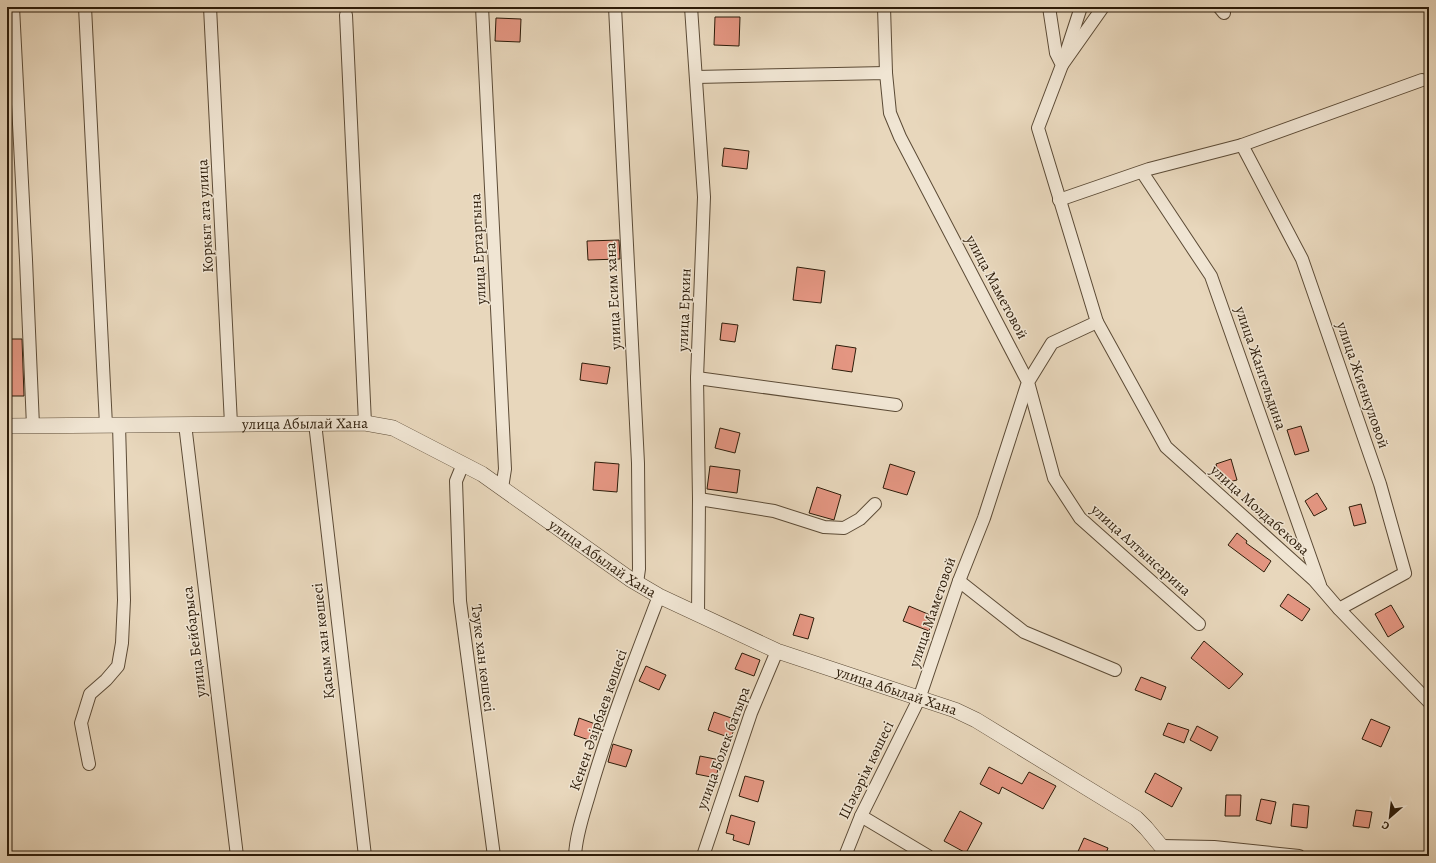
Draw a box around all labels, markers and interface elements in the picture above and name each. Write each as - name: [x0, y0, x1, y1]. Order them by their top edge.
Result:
- street label: Коркыт ата улица: [192, 159, 218, 273]
- street label: улица Ертаргына: [465, 193, 491, 306]
- street label: улица Маметовой: [961, 230, 1033, 343]
- street label: улица Есим хана: [600, 242, 626, 351]
- street label: улица Еркин: [673, 268, 695, 353]
- street label: улица Жангельдина: [1230, 303, 1292, 432]
- street label: улица Жиенкуловой: [1332, 318, 1394, 451]
- street label: улица Абылай Хана: [241, 413, 368, 434]
- street label: улица Молдабекова: [1205, 459, 1314, 560]
- street label: улица Алтынсарина: [1086, 499, 1195, 600]
- street label: улица Абылай Хана: [544, 514, 660, 602]
- street label: улица Маметовой: [903, 554, 960, 671]
- street label: Қасым хан көшесі: [307, 582, 339, 700]
- street label: улица Бейбарыса: [177, 585, 211, 700]
- street label: Тәуке хан көшесі: [466, 603, 500, 713]
- street label: Кенен Әзірбаев көшесі: [564, 647, 632, 793]
- street label: улица Абылай Хана: [833, 661, 960, 720]
- street label: улица Болек батыра: [691, 684, 755, 813]
- street label: Шәкәрім көшесі: [834, 718, 898, 822]
- north arrow: [1370, 797, 1410, 837]
- text: С: [1379, 817, 1392, 834]

